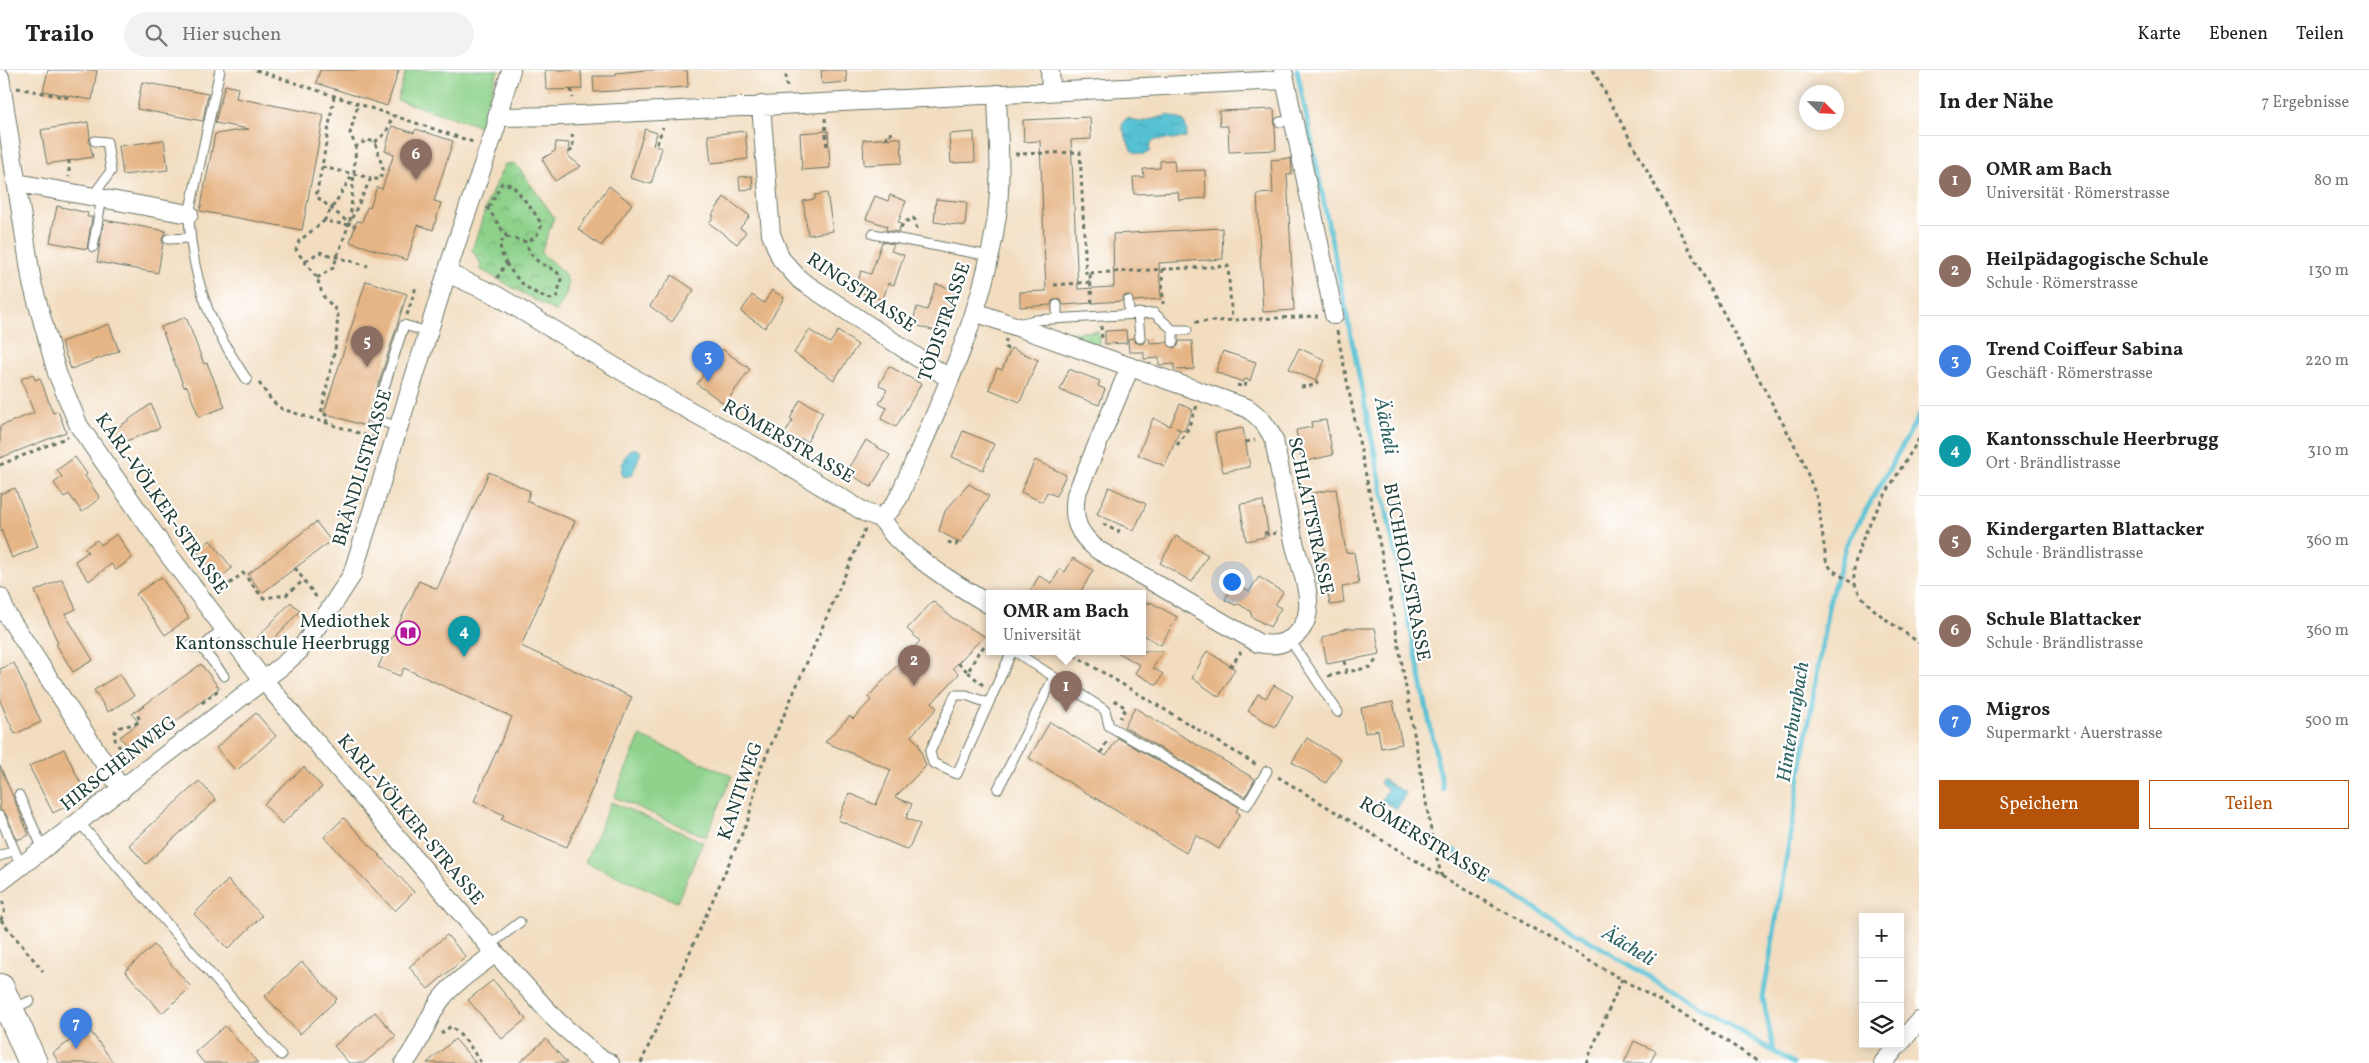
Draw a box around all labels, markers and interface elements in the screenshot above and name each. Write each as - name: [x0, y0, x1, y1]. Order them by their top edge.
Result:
- search box: [124, 12, 474, 57]
- text: Trailo: [25, 18, 94, 52]
- icon: search: [142, 21, 170, 49]
- text: Hier suchen: [182, 22, 281, 48]
- text: Karte: [2137, 22, 2181, 47]
- text: Ebenen: [2209, 22, 2268, 47]
- text: Teilen: [2296, 22, 2344, 47]
- north arrow: [1799, 85, 1844, 130]
- text: In der Nähe: [1939, 88, 2054, 117]
- text: 7 Ergebnisse: [2262, 92, 2349, 114]
- pin: 6: [400, 139, 432, 180]
- text: OMR am Bach: [1986, 157, 2112, 183]
- text: 1: [1952, 170, 1958, 192]
- text: 80 m: [2314, 170, 2349, 192]
- text: Universität · Römerstrasse: [1986, 183, 2170, 205]
- street label: RINGSTRASSE: [801, 247, 921, 339]
- text: Heilpädagogische Schule: [1986, 247, 2209, 273]
- street label: TÖDISTRASSE: [912, 259, 978, 385]
- text: 2: [1951, 260, 1959, 282]
- text: 130 m: [2308, 260, 2349, 282]
- text: Schule · Römerstrasse: [1986, 273, 2138, 295]
- pin: 5: [351, 326, 383, 367]
- text: Trend Coiffeur Sabina: [1986, 337, 2183, 363]
- pin: 3: [692, 341, 724, 382]
- text: 3: [1951, 350, 1959, 372]
- text: 220 m: [2305, 350, 2349, 372]
- text: Geschäft · Römerstrasse: [1986, 363, 2153, 385]
- street label: BRÄNDLISTRASSE: [327, 386, 399, 550]
- street label: RÖMERSTRASSE: [717, 394, 859, 490]
- water label: Äächeli: [1366, 394, 1404, 458]
- street label: KARL-VÖLKER-STRASSE: [88, 408, 234, 600]
- text: Kantonsschule Heerbrugg: [1986, 427, 2219, 453]
- street label: SCHLATTSTRASSE: [1281, 435, 1339, 597]
- text: 4: [1950, 440, 1960, 462]
- text: 310 m: [2308, 440, 2349, 462]
- text: Ort · Brändlistrasse: [1986, 453, 2121, 475]
- street label: BUCHHOLZSTRASSE: [1376, 481, 1436, 663]
- text: Kindergarten Blattacker: [1986, 517, 2204, 543]
- text: 5: [1951, 530, 1959, 552]
- text: 360 m: [2306, 530, 2349, 552]
- text: Schule · Brändlistrasse: [1986, 543, 2143, 565]
- your location: [1219, 569, 1245, 595]
- popup: [986, 590, 1146, 655]
- text: OMR am Bach: [1003, 599, 1129, 625]
- text: Schule Blattacker: [1986, 607, 2141, 633]
- place label: Mediothek Kantonsschule Heerbrugg: [175, 609, 390, 657]
- pin: 4: [448, 616, 480, 657]
- library icon: Mediothek Kantonsschule Heerbrugg: [395, 620, 421, 646]
- text: 6: [1951, 620, 1959, 642]
- text: 360 m: [2306, 620, 2349, 642]
- text: Universität: [1003, 625, 1081, 647]
- text: Schule · Brändlistrasse: [1986, 633, 2143, 655]
- pin: 2: [898, 645, 930, 686]
- water label: Hinterburgbach: [1771, 660, 1817, 784]
- pin: 1: [1050, 671, 1082, 712]
- text: Migros: [1986, 697, 2050, 723]
- street label: HIRSCHENWEG: [55, 710, 183, 818]
- text: 7: [1951, 710, 1959, 732]
- text: 500 m: [2305, 710, 2349, 732]
- text: Supermarkt · Auerstrasse: [1986, 723, 2163, 745]
- street label: KARL-VÖLKER-STRASSE: [331, 729, 489, 911]
- street label: KANTIWEG: [712, 739, 770, 843]
- button: Speichern: [1939, 780, 2139, 829]
- button: Teilen: [2149, 780, 2349, 829]
- street label: RÖMERSTRASSE: [1354, 791, 1494, 889]
- map controls: [1859, 913, 1904, 1048]
- button: +: [1859, 913, 1904, 958]
- water label: Äächeli: [1595, 920, 1661, 974]
- button: −: [1859, 958, 1904, 1003]
- button: layers: [1859, 1003, 1904, 1048]
- pin: 7: [60, 1008, 92, 1049]

